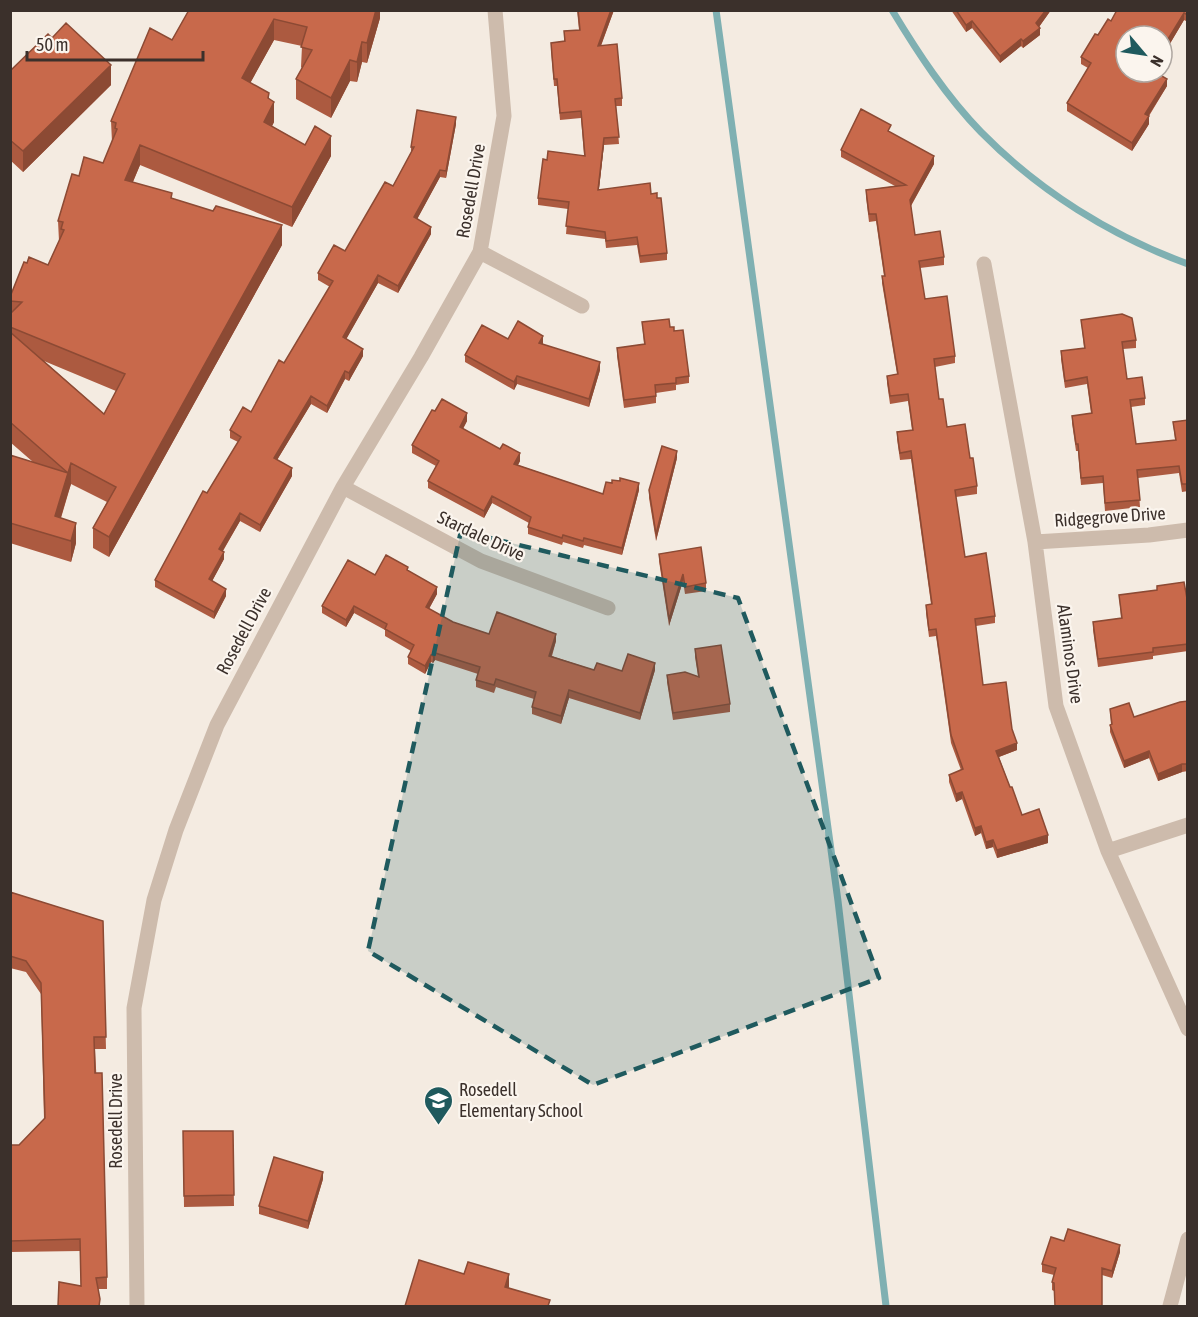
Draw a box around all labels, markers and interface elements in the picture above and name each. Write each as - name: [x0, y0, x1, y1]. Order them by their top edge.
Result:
- scale bar: [27, 24, 202, 62]
- north arrow: [1114, 24, 1174, 84]
- text: 50 m: [36, 34, 68, 55]
- text: N: [1147, 53, 1167, 70]
- street label: Rosedell Drive: [452, 142, 489, 240]
- street label: Ridgegrove Drive: [1054, 502, 1166, 531]
- street label: Stardale Drive: [434, 506, 528, 565]
- street label: Rosedell Drive: [212, 584, 275, 678]
- street label: Alaminos Drive: [1053, 603, 1088, 705]
- street label: Rosedell Drive: [105, 1073, 126, 1169]
- place label: Rosedell Elementary School: [459, 1079, 583, 1121]
- school or university icon: Rosedell Elementary School: [422, 1084, 454, 1126]

